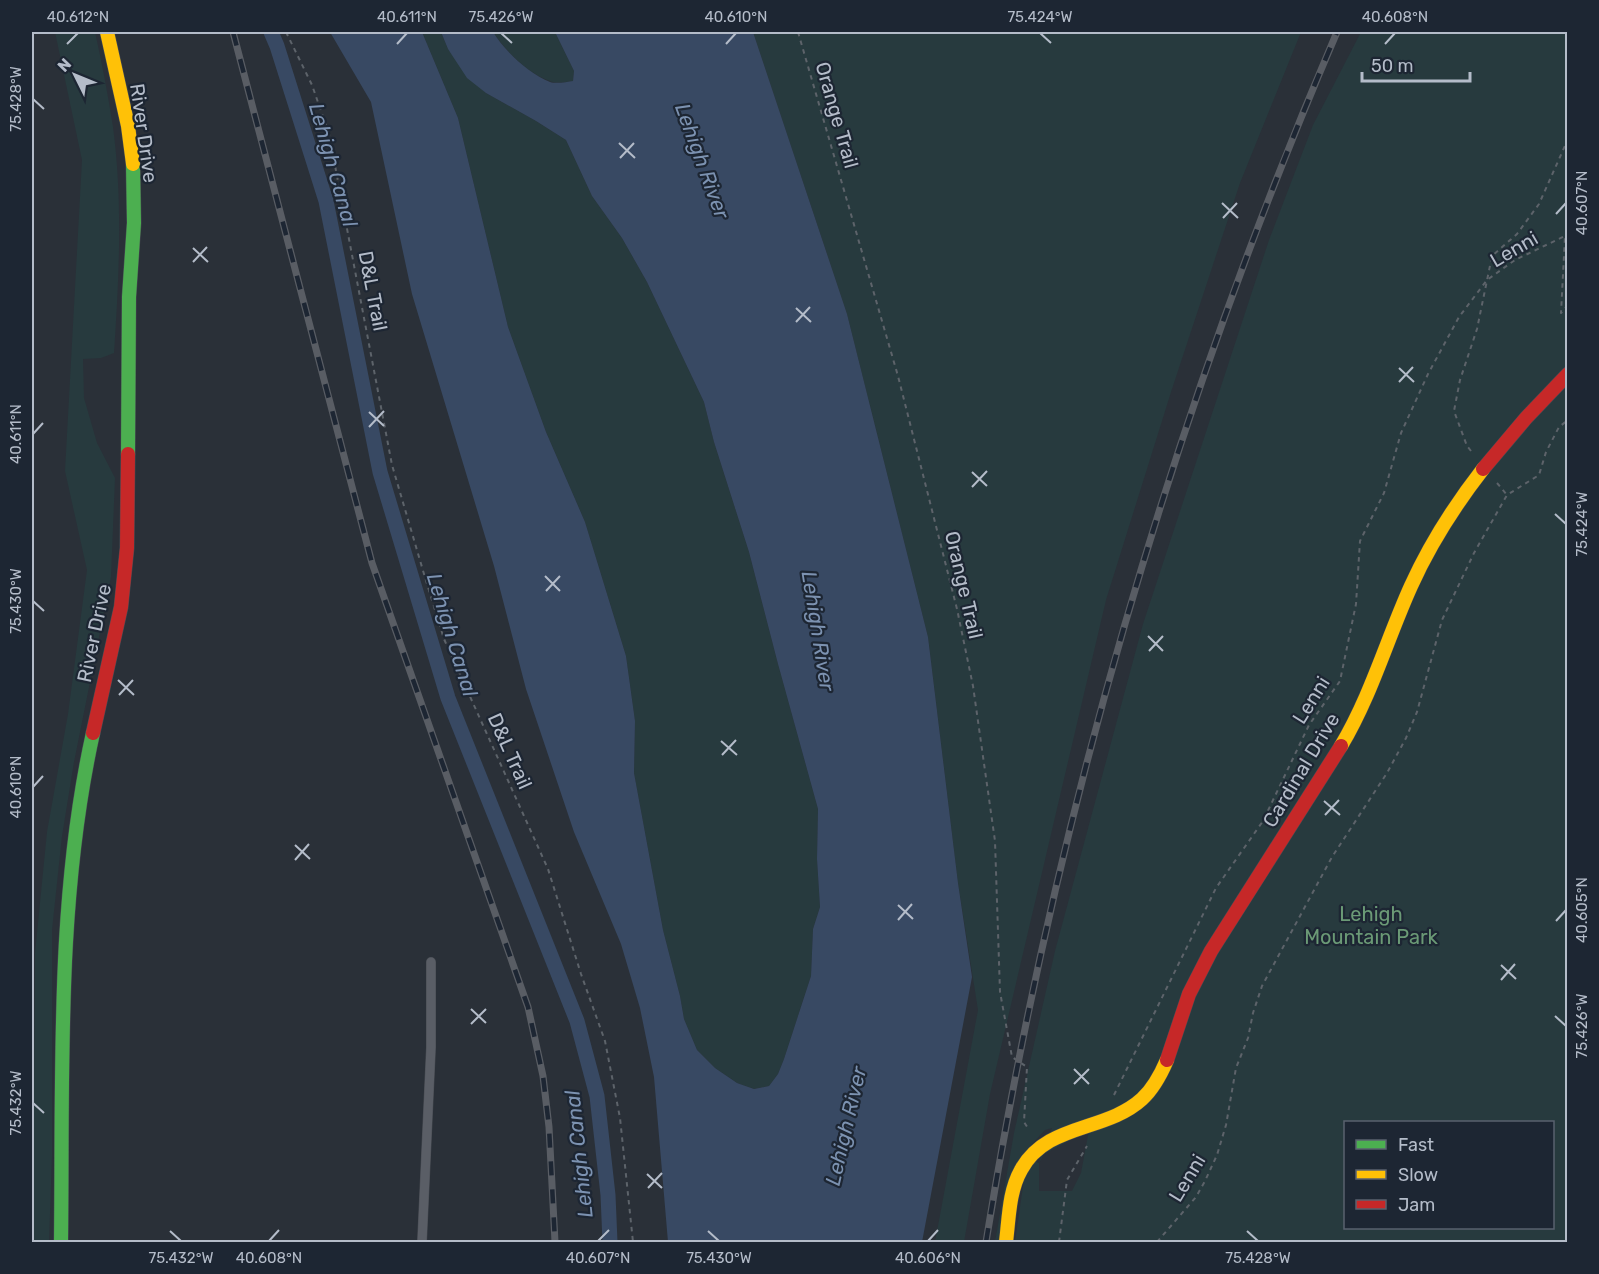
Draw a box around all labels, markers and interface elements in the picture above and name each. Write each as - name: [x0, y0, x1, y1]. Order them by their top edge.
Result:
- text: 40.612°N: [47, 8, 109, 26]
- text: 40.611°N: [377, 8, 437, 26]
- text: 75.426°W: [468, 8, 534, 26]
- text: 40.610°N: [704, 8, 768, 26]
- text: 75.424°W: [1007, 8, 1073, 26]
- text: 40.608°N: [1362, 8, 1428, 26]
- north arrow: [45, 45, 105, 105]
- scale bar: [1362, 45, 1470, 83]
- text: N: [54, 54, 75, 76]
- text: 50 m: [1371, 55, 1414, 77]
- street label: Orange Trail: [810, 59, 864, 171]
- text: 75.428°W: [7, 66, 25, 132]
- street label: River Drive: [125, 82, 163, 184]
- water label: Lehigh Canal: [304, 100, 363, 231]
- water label: Lehigh River: [670, 100, 735, 223]
- text: 40.607°N: [1573, 171, 1591, 235]
- street label: Lenni: [1486, 226, 1542, 272]
- street label: D&L Trail: [353, 249, 393, 333]
- text: 40.611°N: [7, 404, 25, 464]
- text: 75.424°W: [1573, 491, 1591, 557]
- street label: Orange Trail: [940, 529, 988, 641]
- text: 75.430°W: [7, 568, 25, 634]
- water label: Lehigh River: [797, 569, 840, 694]
- water label: Lehigh Canal: [422, 570, 483, 701]
- street label: River Drive: [72, 582, 116, 684]
- street label: Lenni: [1287, 672, 1335, 728]
- street label: Cardinal Drive: [1257, 708, 1345, 832]
- street label: D&L Trail: [483, 709, 537, 793]
- text: 40.610°N: [7, 755, 25, 819]
- text: 40.605°N: [1573, 877, 1591, 943]
- park label: Lehigh Mountain Park: [1304, 902, 1439, 949]
- text: 75.426°W: [1573, 993, 1591, 1059]
- water label: Lehigh River: [820, 1063, 872, 1188]
- text: 75.432°W: [7, 1071, 25, 1136]
- water label: Lehigh Canal: [559, 1088, 598, 1219]
- legend: [1344, 1121, 1554, 1229]
- text: Fast: [1398, 1134, 1434, 1156]
- street label: Lenni: [1163, 1150, 1211, 1206]
- text: Slow: [1398, 1164, 1438, 1186]
- text: Jam: [1398, 1194, 1435, 1216]
- text: 75.432°W: [149, 1249, 214, 1267]
- text: 40.608°N: [236, 1249, 302, 1267]
- text: 40.607°N: [566, 1249, 630, 1267]
- text: 75.430°W: [686, 1249, 752, 1267]
- text: 40.606°N: [895, 1249, 961, 1267]
- text: 75.428°W: [1225, 1249, 1291, 1267]

